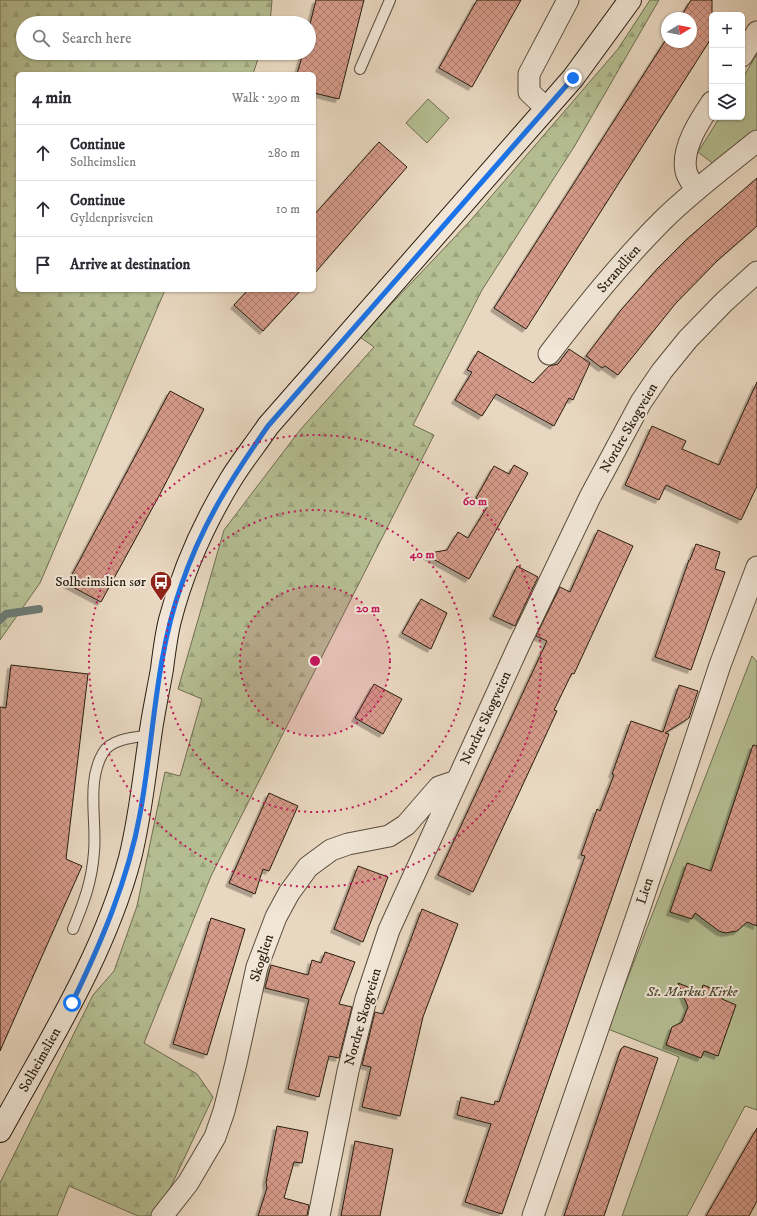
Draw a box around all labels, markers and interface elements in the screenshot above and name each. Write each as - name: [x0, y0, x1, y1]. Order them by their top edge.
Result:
- north arrow: [661, 12, 697, 48]
- map controls: [709, 12, 745, 120]
- button: +: [709, 12, 745, 48]
- search box: [16, 16, 316, 60]
- icon: search: [30, 27, 52, 49]
- text: Search here: [62, 29, 131, 48]
- button: −: [709, 48, 745, 84]
- route end: [564, 69, 582, 87]
- button: layers: [709, 84, 745, 120]
- text: 4 min: [32, 87, 71, 109]
- text: Walk · 290 m: [232, 90, 300, 106]
- text: Continue: [70, 135, 125, 154]
- icon: ahead: [32, 142, 54, 164]
- text: 280 m: [268, 145, 300, 161]
- text: Solheimslien: [70, 154, 136, 170]
- text: Continue: [70, 191, 125, 210]
- icon: ahead: [32, 198, 54, 220]
- text: 10 m: [276, 201, 300, 217]
- text: Gyldenprisveien: [70, 210, 153, 226]
- street label: Strandlien: [593, 241, 645, 297]
- icon: arrive: [32, 254, 54, 276]
- text: Arrive at destination: [70, 255, 190, 274]
- street label: Nordre Skogveien: [596, 379, 662, 476]
- text: 60 m: [463, 494, 487, 509]
- text: 40 m: [409, 547, 434, 562]
- bus stop icon: Solheimslien sør: [148, 569, 174, 602]
- place label: Solheimslien sør: [55, 573, 147, 591]
- text: 20 m: [356, 601, 380, 616]
- centre of rings: [308, 654, 322, 668]
- street label: Nordre Skogveien: [457, 668, 516, 768]
- street label: Lien: [632, 875, 658, 907]
- street label: Skoglien: [246, 931, 278, 984]
- street label: Nordre Skogveien: [340, 965, 386, 1068]
- park label: St. Markus Kirke: [645, 983, 739, 1001]
- route start: [63, 994, 81, 1012]
- street label: Solheimslien: [15, 1024, 65, 1095]

